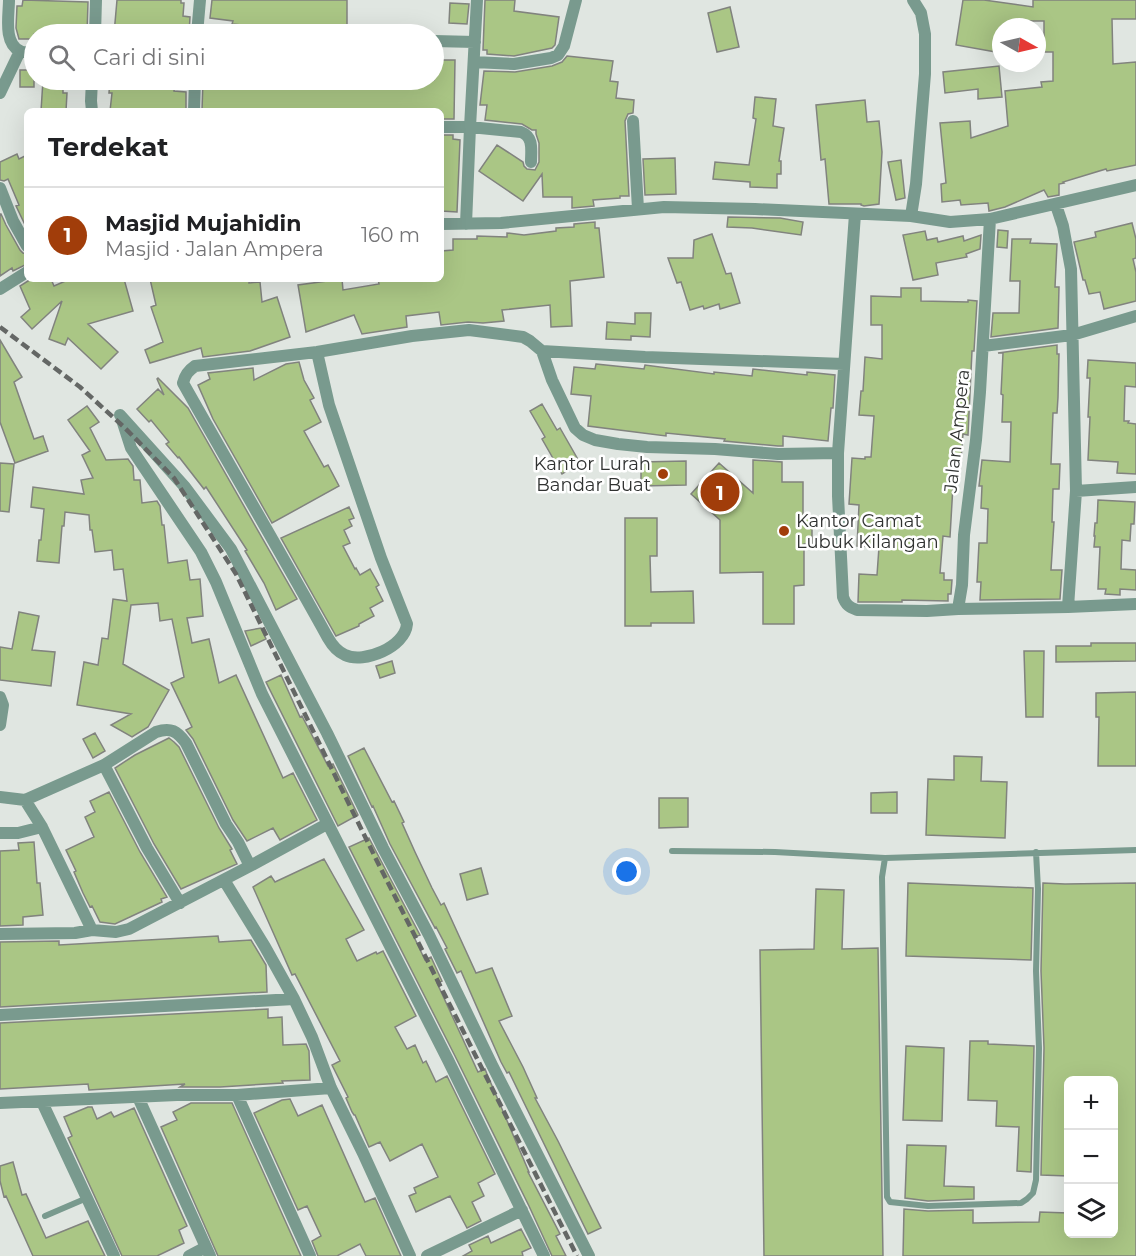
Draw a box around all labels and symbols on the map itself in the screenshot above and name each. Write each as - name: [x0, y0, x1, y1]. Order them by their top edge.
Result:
- north arrow: [992, 18, 1046, 72]
- street label: Jalan Ampera: [939, 368, 974, 495]
- place label: Kantor Lurah Bandar Buat: [534, 453, 651, 496]
- marker: Kantor Lurah Bandar Buat: [656, 467, 670, 481]
- pin: 1: [700, 470, 740, 514]
- place label: Kantor Camat Lubuk Kilangan: [796, 510, 939, 553]
- marker: Kantor Camat Lubuk Kilangan: [777, 524, 791, 538]
- your location: [612, 857, 641, 886]

